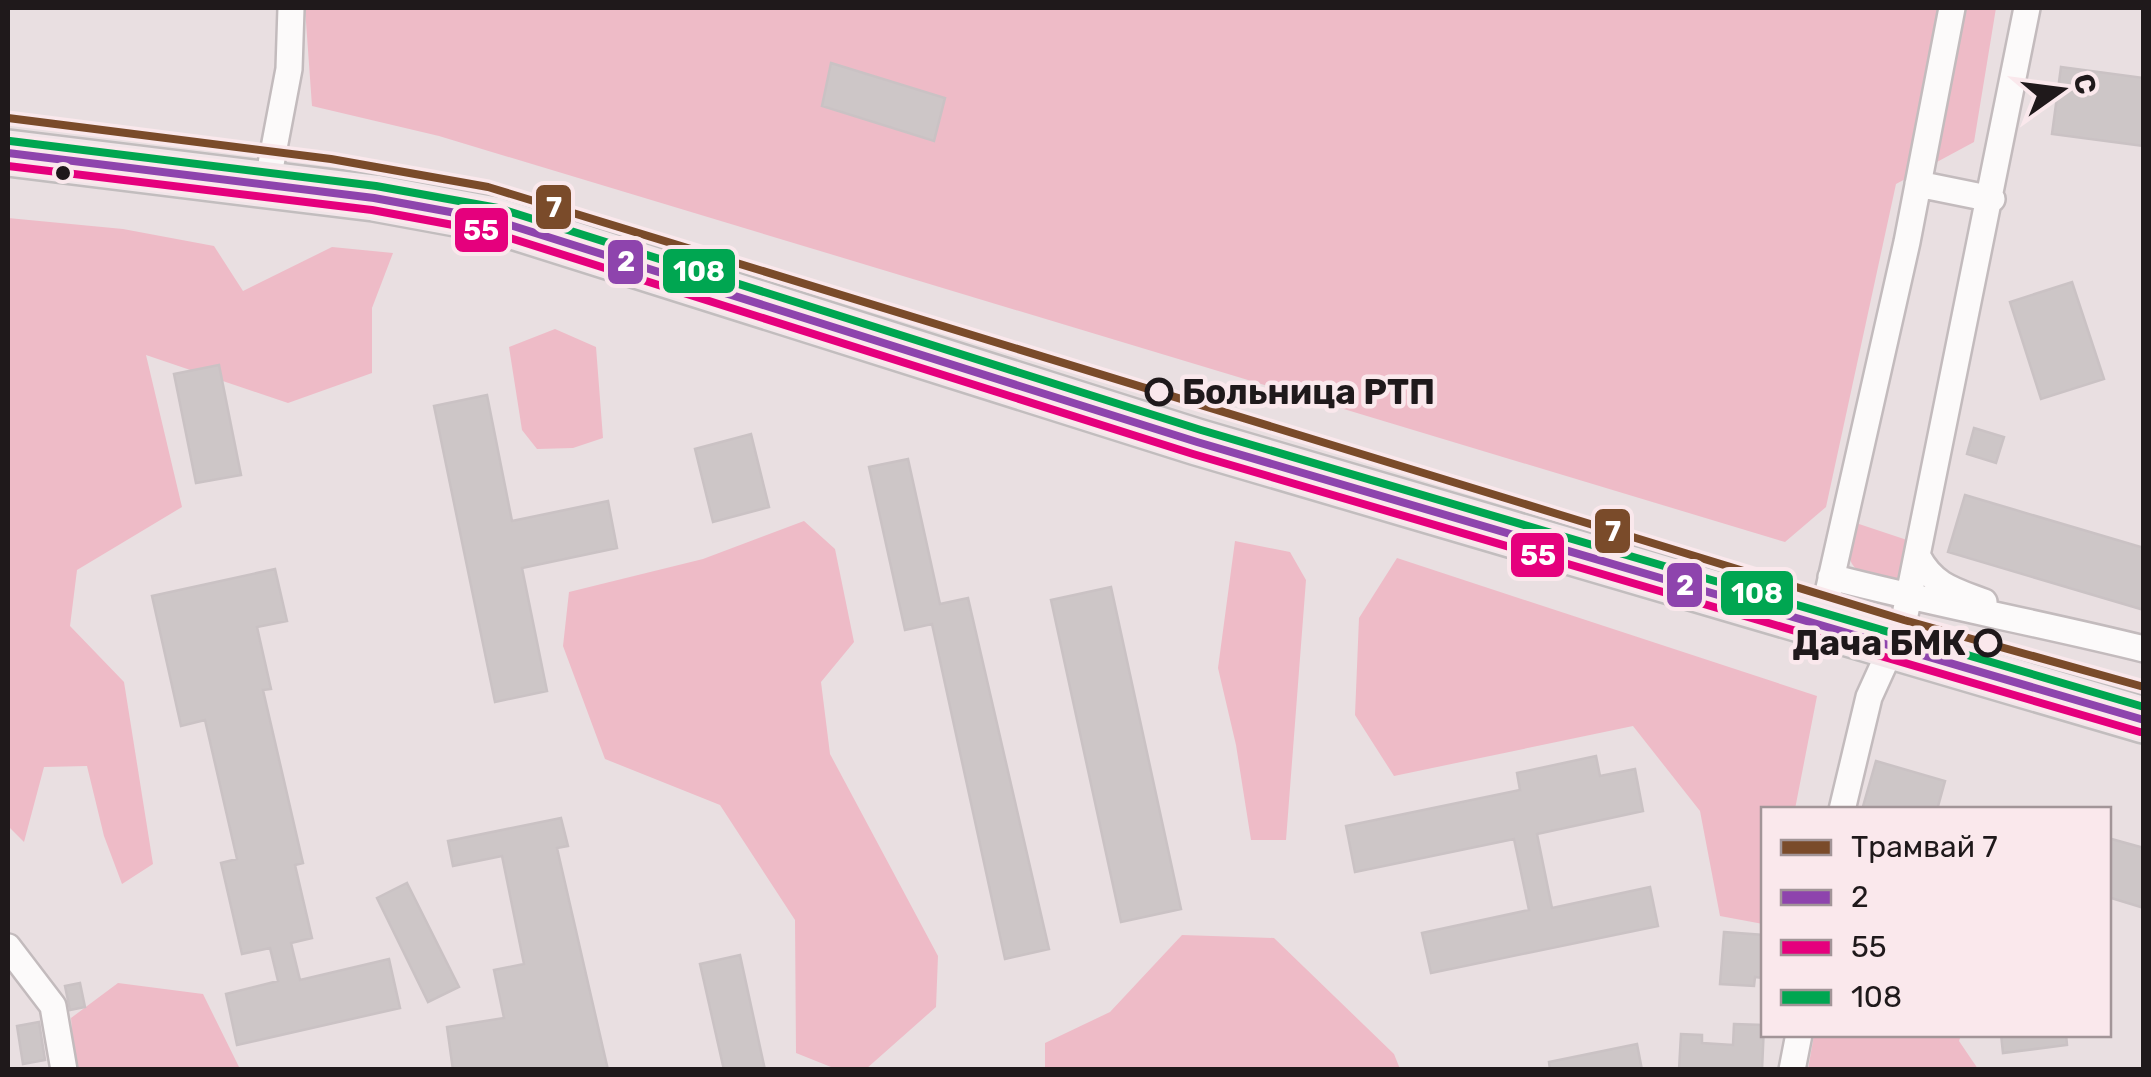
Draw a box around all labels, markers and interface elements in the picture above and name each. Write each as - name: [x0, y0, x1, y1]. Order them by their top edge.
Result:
- north arrow: [2011, 40, 2111, 140]
- text: С: [2066, 71, 2103, 98]
- unlabelled marker: [53, 163, 73, 183]
- line badge: 7: [534, 183, 573, 231]
- text: 7: [546, 191, 562, 224]
- line badge: 55: [453, 206, 510, 254]
- text: 55: [463, 214, 499, 247]
- line badge: 2: [606, 238, 645, 286]
- text: 2: [617, 245, 635, 278]
- line badge: 108: [661, 247, 737, 295]
- text: 108: [673, 255, 725, 288]
- place label: Больница РТП: [1182, 371, 1435, 413]
- marker: Больница РТП: [1146, 379, 1172, 405]
- line badge: 7: [1593, 507, 1632, 555]
- text: 7: [1605, 515, 1621, 548]
- line badge: 55: [1509, 531, 1566, 579]
- text: 55: [1520, 539, 1556, 572]
- line badge: 2: [1665, 561, 1704, 609]
- text: 2: [1676, 569, 1694, 602]
- line badge: 108: [1719, 569, 1795, 617]
- text: 108: [1731, 577, 1783, 610]
- place label: Дача БМК: [1792, 622, 1966, 664]
- marker: Дача БМК: [1975, 630, 2001, 656]
- legend: [1761, 807, 2111, 1037]
- text: Трамвай 7: [1851, 829, 1998, 865]
- text: 2: [1851, 879, 1869, 915]
- text: 55: [1851, 929, 1887, 965]
- text: 108: [1851, 979, 1902, 1015]

